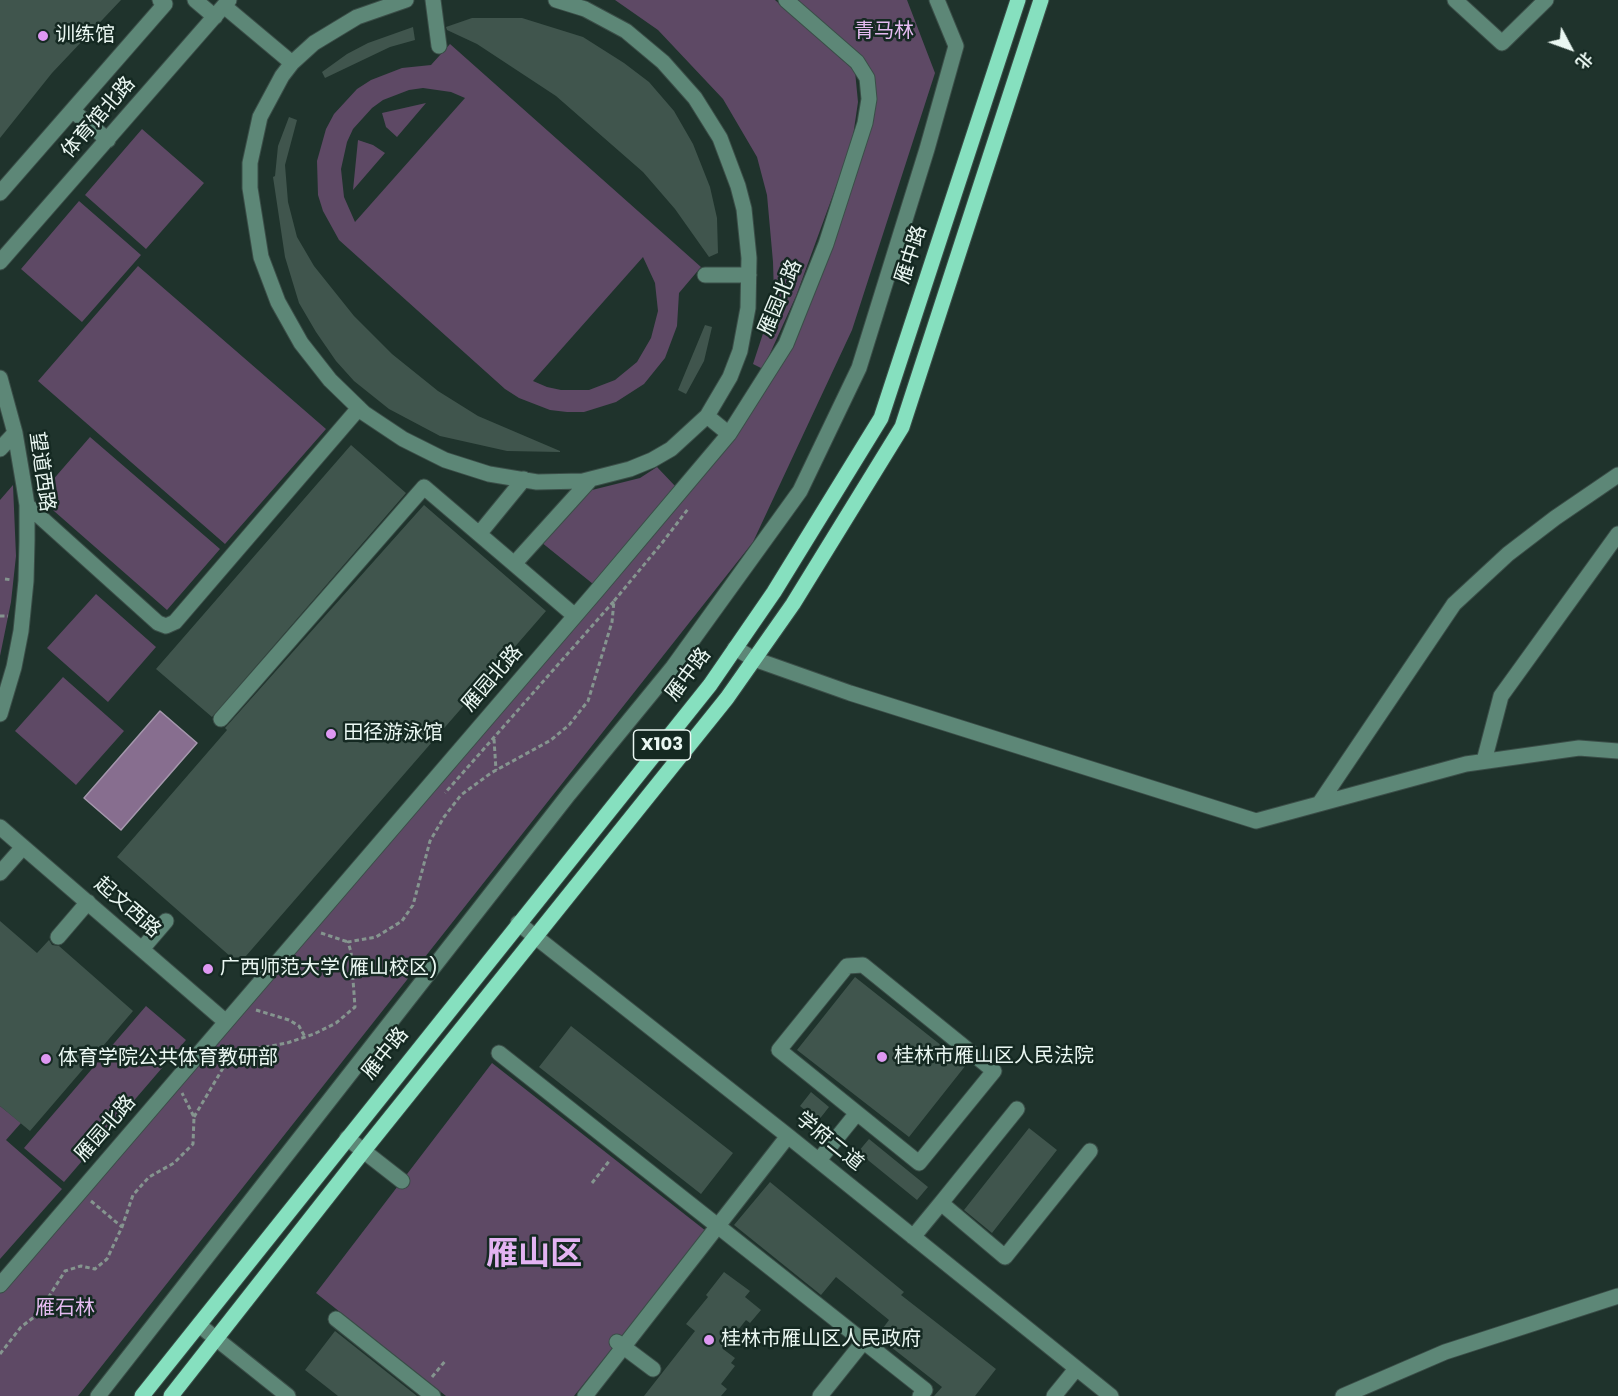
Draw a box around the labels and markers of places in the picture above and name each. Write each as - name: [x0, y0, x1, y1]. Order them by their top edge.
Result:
- place label: 训练馆: [55, 24, 115, 48]
- marker: 训练馆: [36, 29, 50, 43]
- place label: 田径游泳馆: [343, 722, 443, 746]
- marker: 田径游泳馆: [324, 727, 338, 741]
- place label: 广西师范大学(雁山校区): [220, 957, 438, 981]
- marker: 广西师范大学(雁山校区): [201, 962, 215, 976]
- place label: 桂林市雁山区人民法院: [894, 1045, 1094, 1069]
- place label: 体育学院公共体育教研部: [58, 1047, 278, 1071]
- marker: 桂林市雁山区人民法院: [875, 1050, 889, 1064]
- marker: 体育学院公共体育教研部: [39, 1052, 53, 1066]
- place label: 桂林市雁山区人民政府: [721, 1328, 921, 1352]
- marker: 桂林市雁山区人民政府: [702, 1333, 716, 1347]

